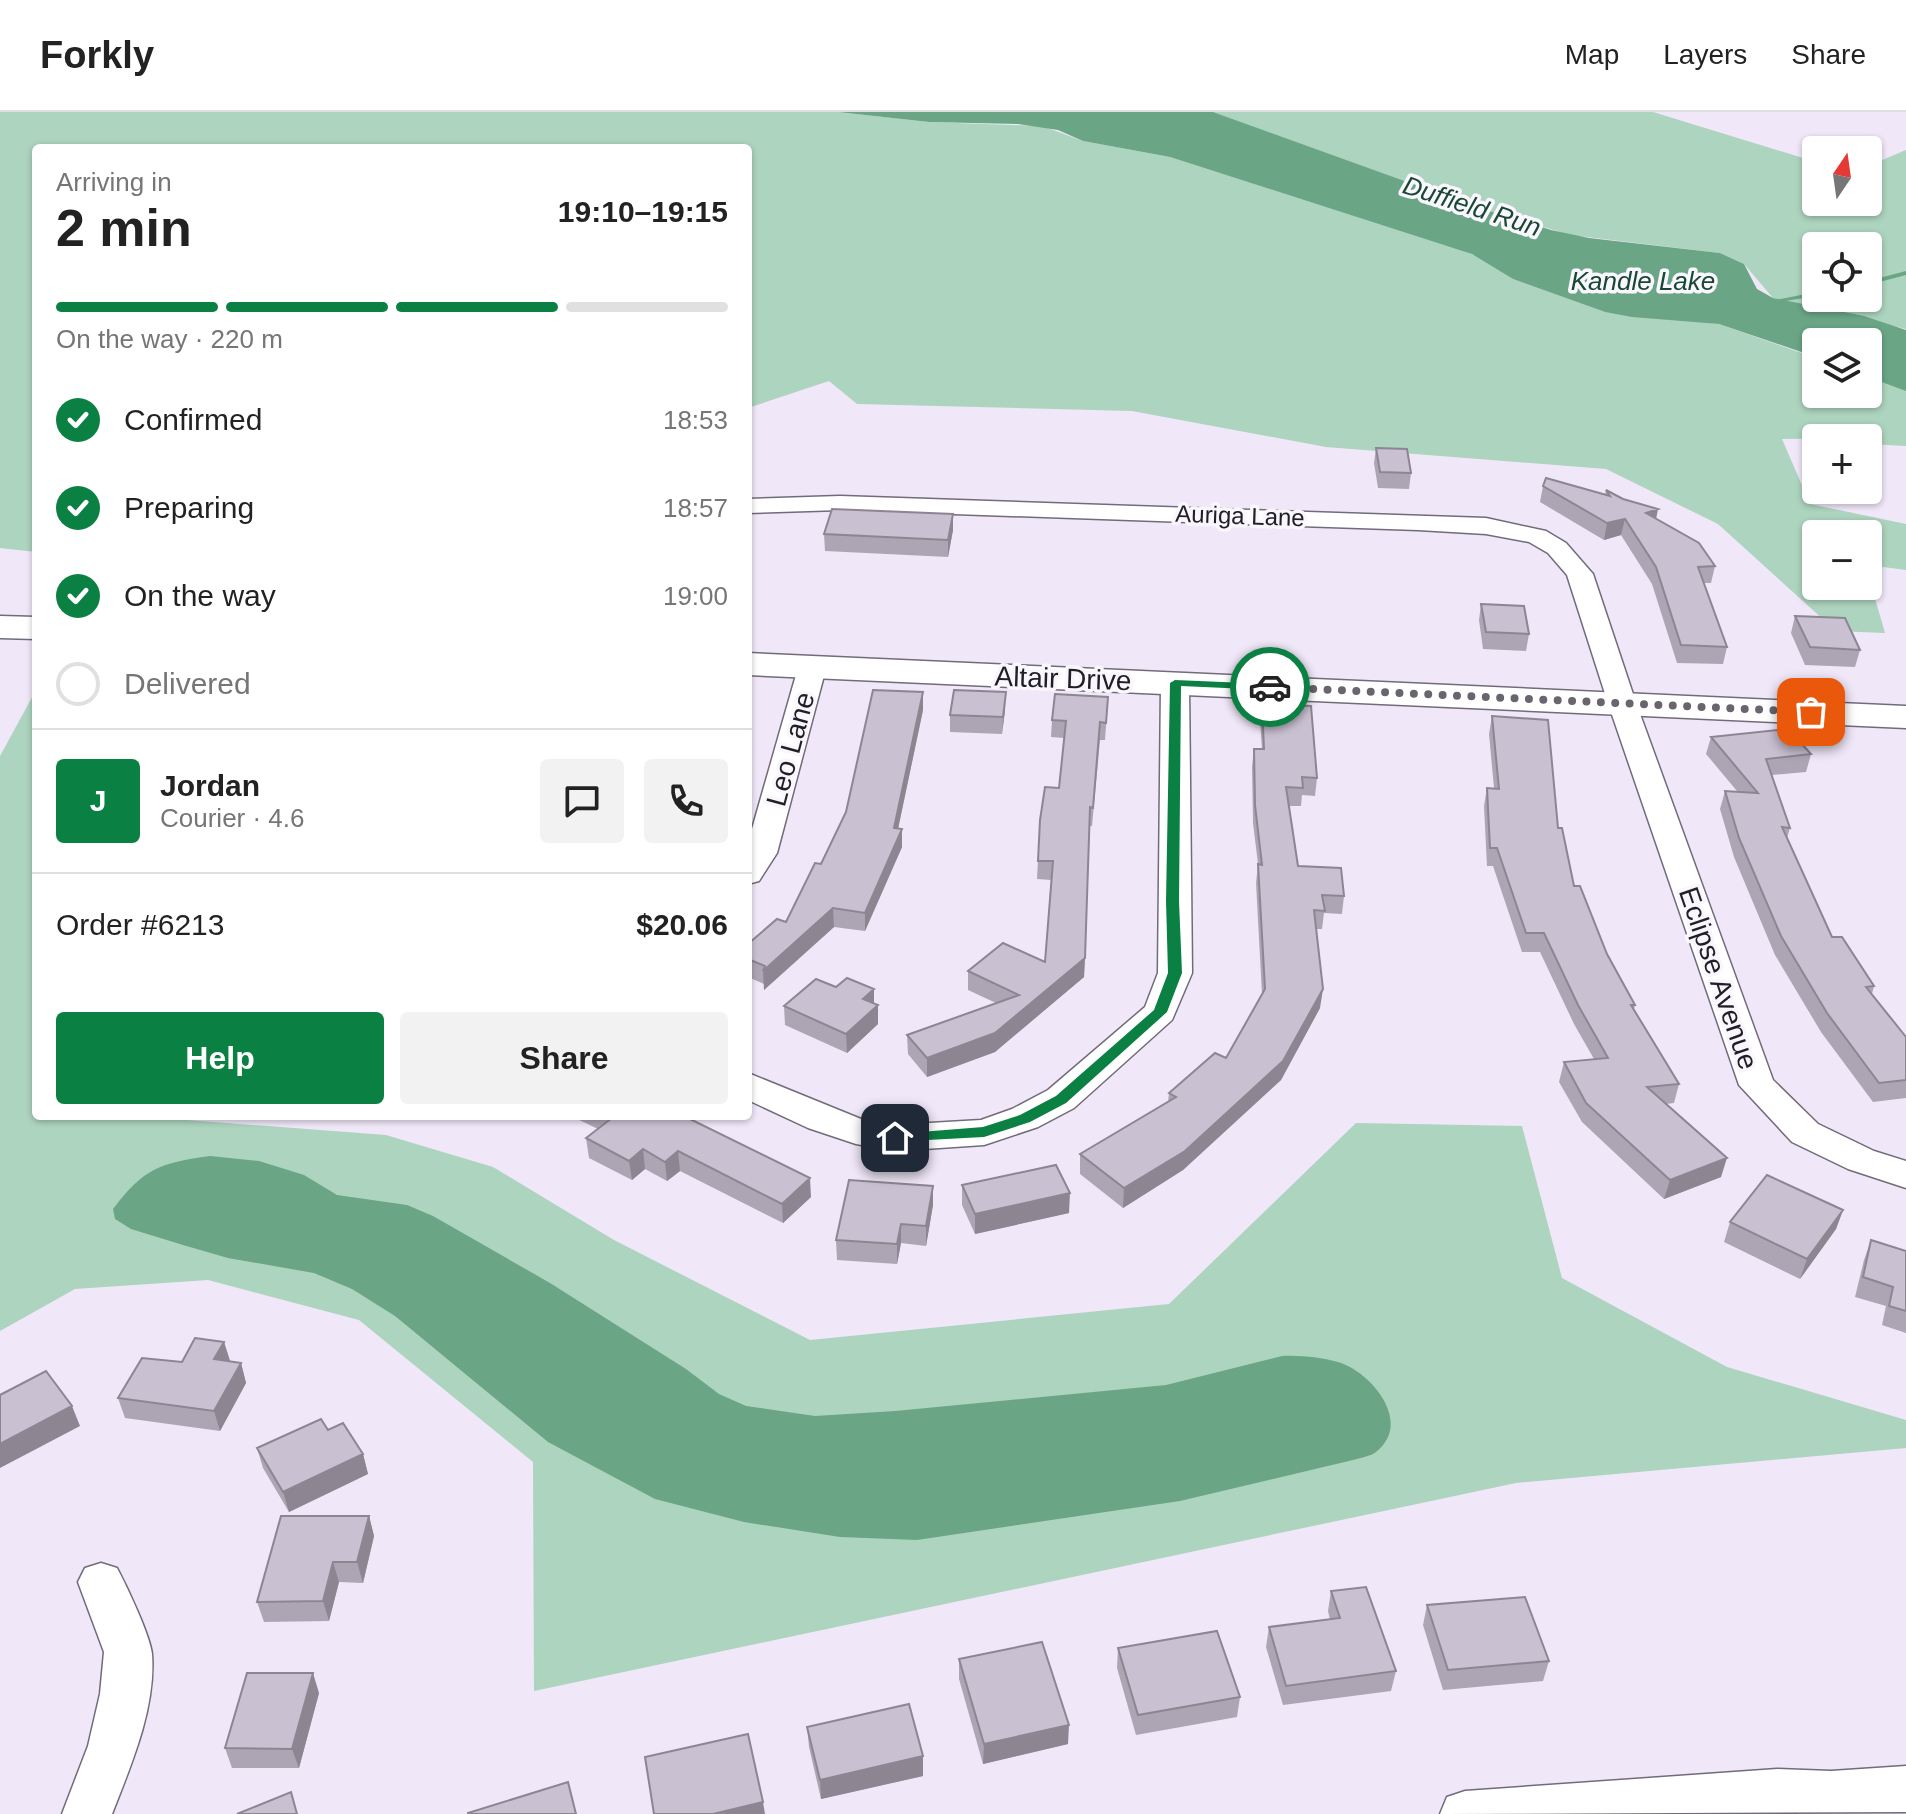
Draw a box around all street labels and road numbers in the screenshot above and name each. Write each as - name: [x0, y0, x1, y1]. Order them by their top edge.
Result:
- street label: Auriga Lane: [1175, 500, 1305, 531]
- street label: Altair Drive: [994, 661, 1132, 696]
- street label: Leo Lane: [760, 689, 821, 810]
- street label: Eclipse Avenue: [1673, 883, 1764, 1073]

